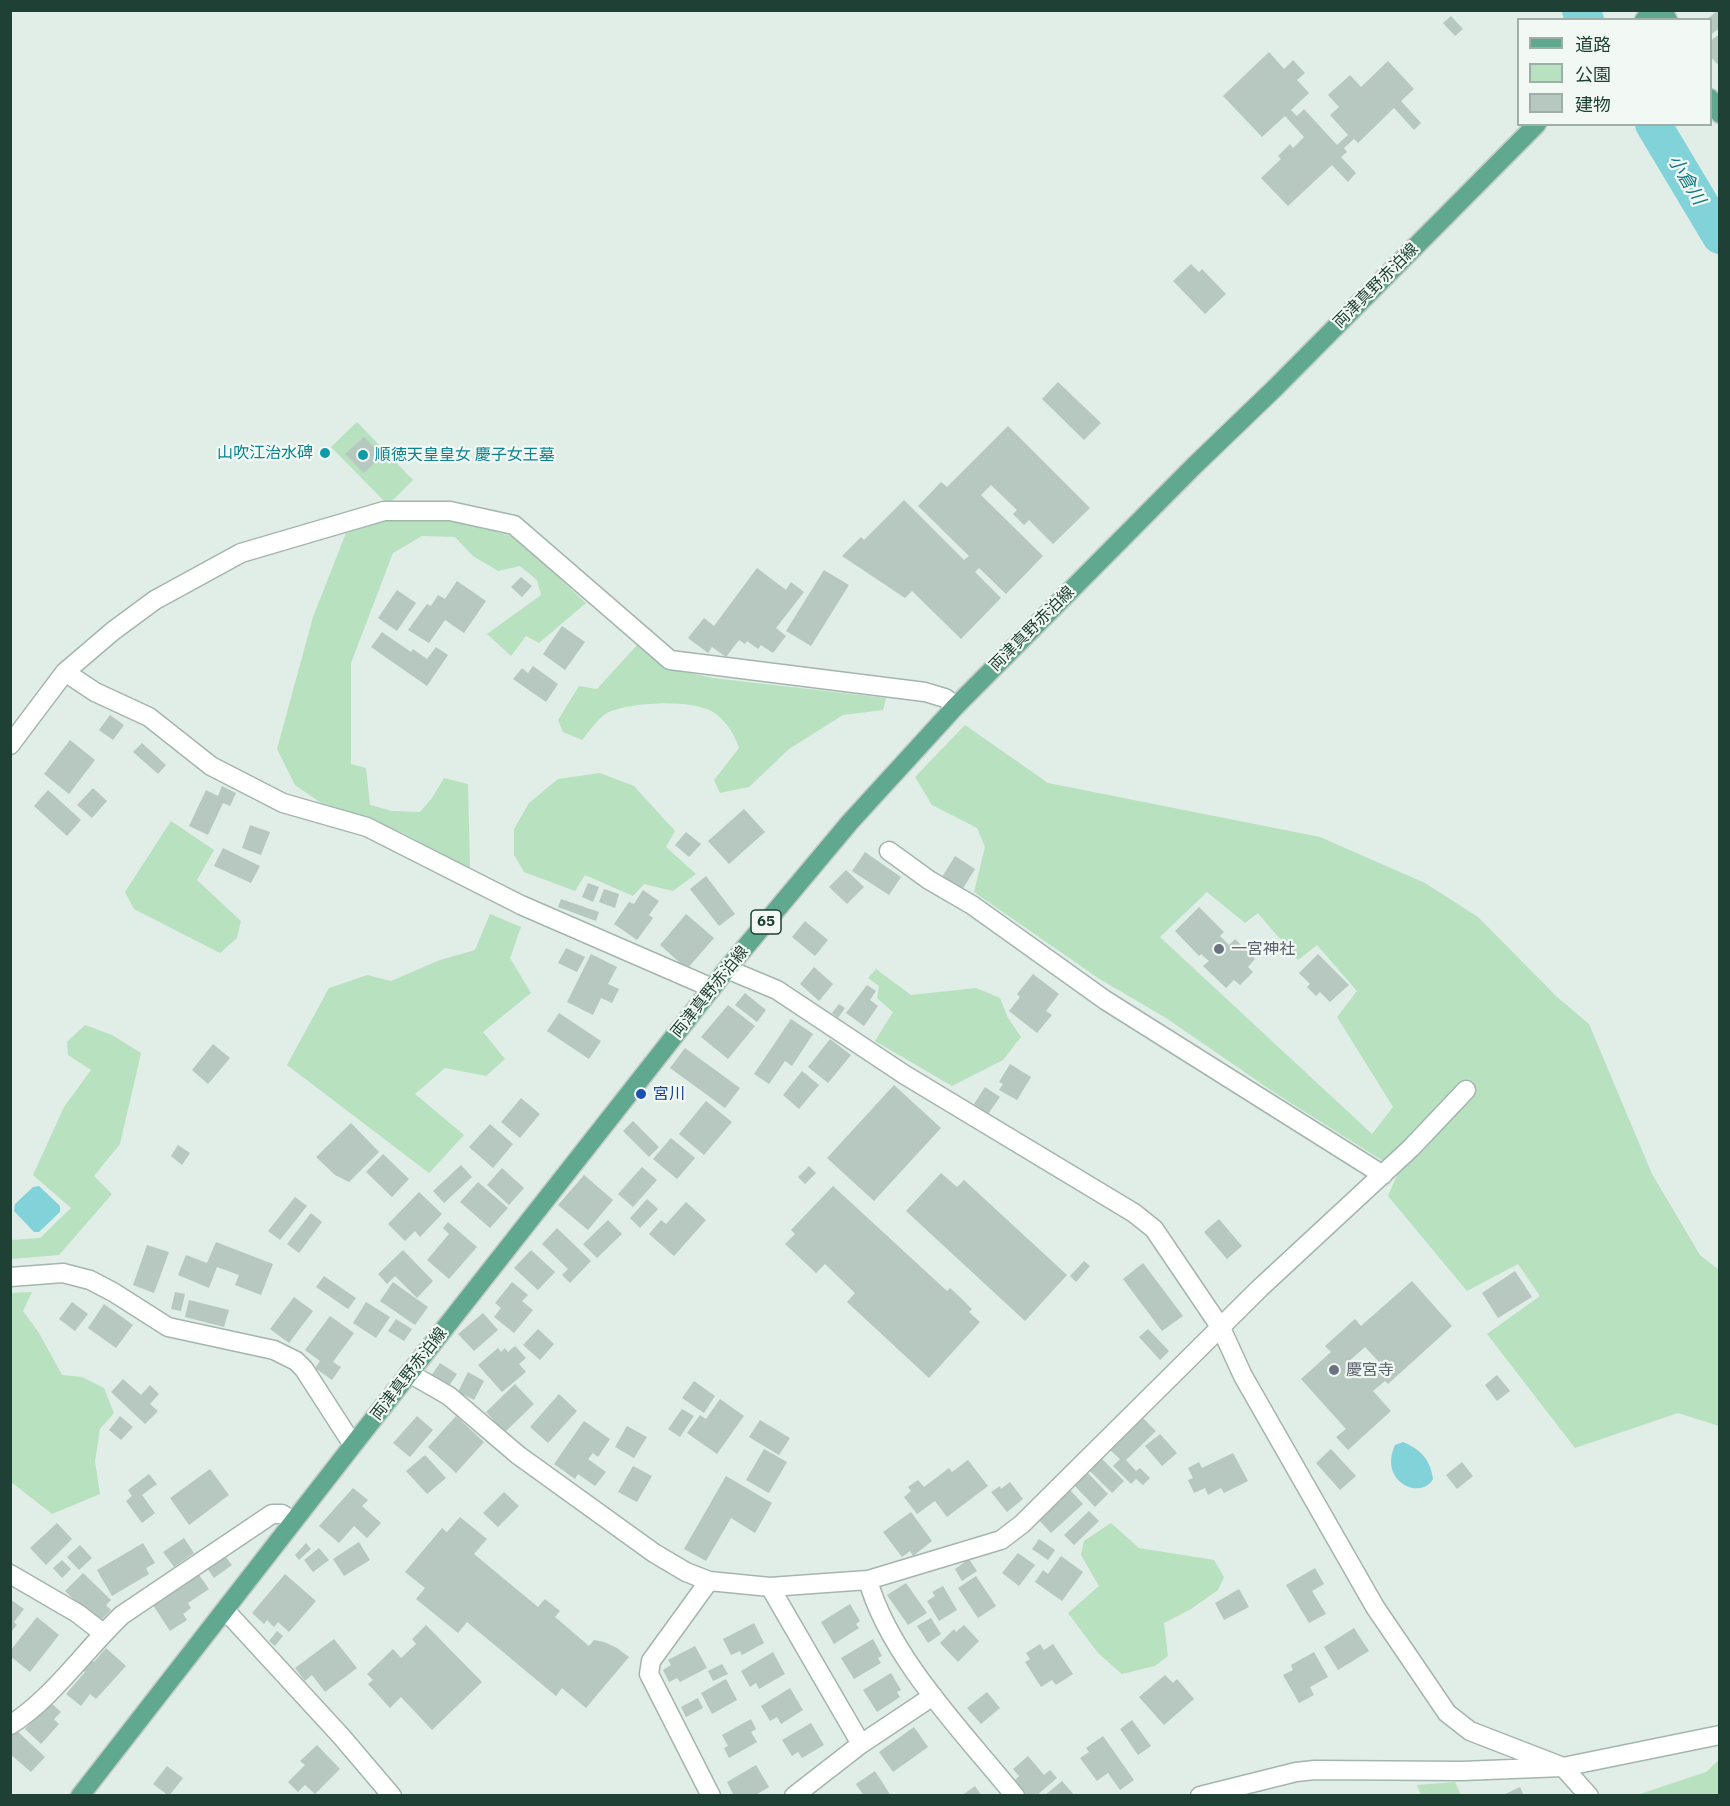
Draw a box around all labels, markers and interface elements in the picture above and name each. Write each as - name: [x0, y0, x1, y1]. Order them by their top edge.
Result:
- legend: [1517, 18, 1712, 126]
- text: 道路: [1575, 33, 1611, 56]
- text: 公園: [1575, 63, 1611, 86]
- text: 建物: [1575, 93, 1611, 116]
- water label: 小倉川: [1663, 151, 1709, 209]
- street label: 両津真野赤泊線: [1330, 240, 1422, 332]
- place label: 山吹江治水碑: [217, 443, 313, 463]
- place label: 順徳天皇皇女 慶子女王墓: [375, 445, 555, 465]
- marker: 山吹江治水碑: [318, 446, 332, 460]
- marker: 順徳天皇皇女 慶子女王墓: [356, 448, 370, 462]
- street label: 両津真野赤泊線: [986, 583, 1078, 675]
- road number: 65: [751, 910, 781, 934]
- place label: 一宮神社: [1231, 939, 1295, 959]
- street label: 両津真野赤泊線: [667, 942, 753, 1042]
- marker: 一宮神社: [1212, 942, 1226, 956]
- place label: 宮川: [653, 1084, 685, 1104]
- marker: 宮川: [634, 1087, 648, 1101]
- street label: 両津真野赤泊線: [367, 1324, 451, 1424]
- place label: 慶宮寺: [1346, 1360, 1394, 1380]
- marker: 慶宮寺: [1327, 1363, 1341, 1377]

